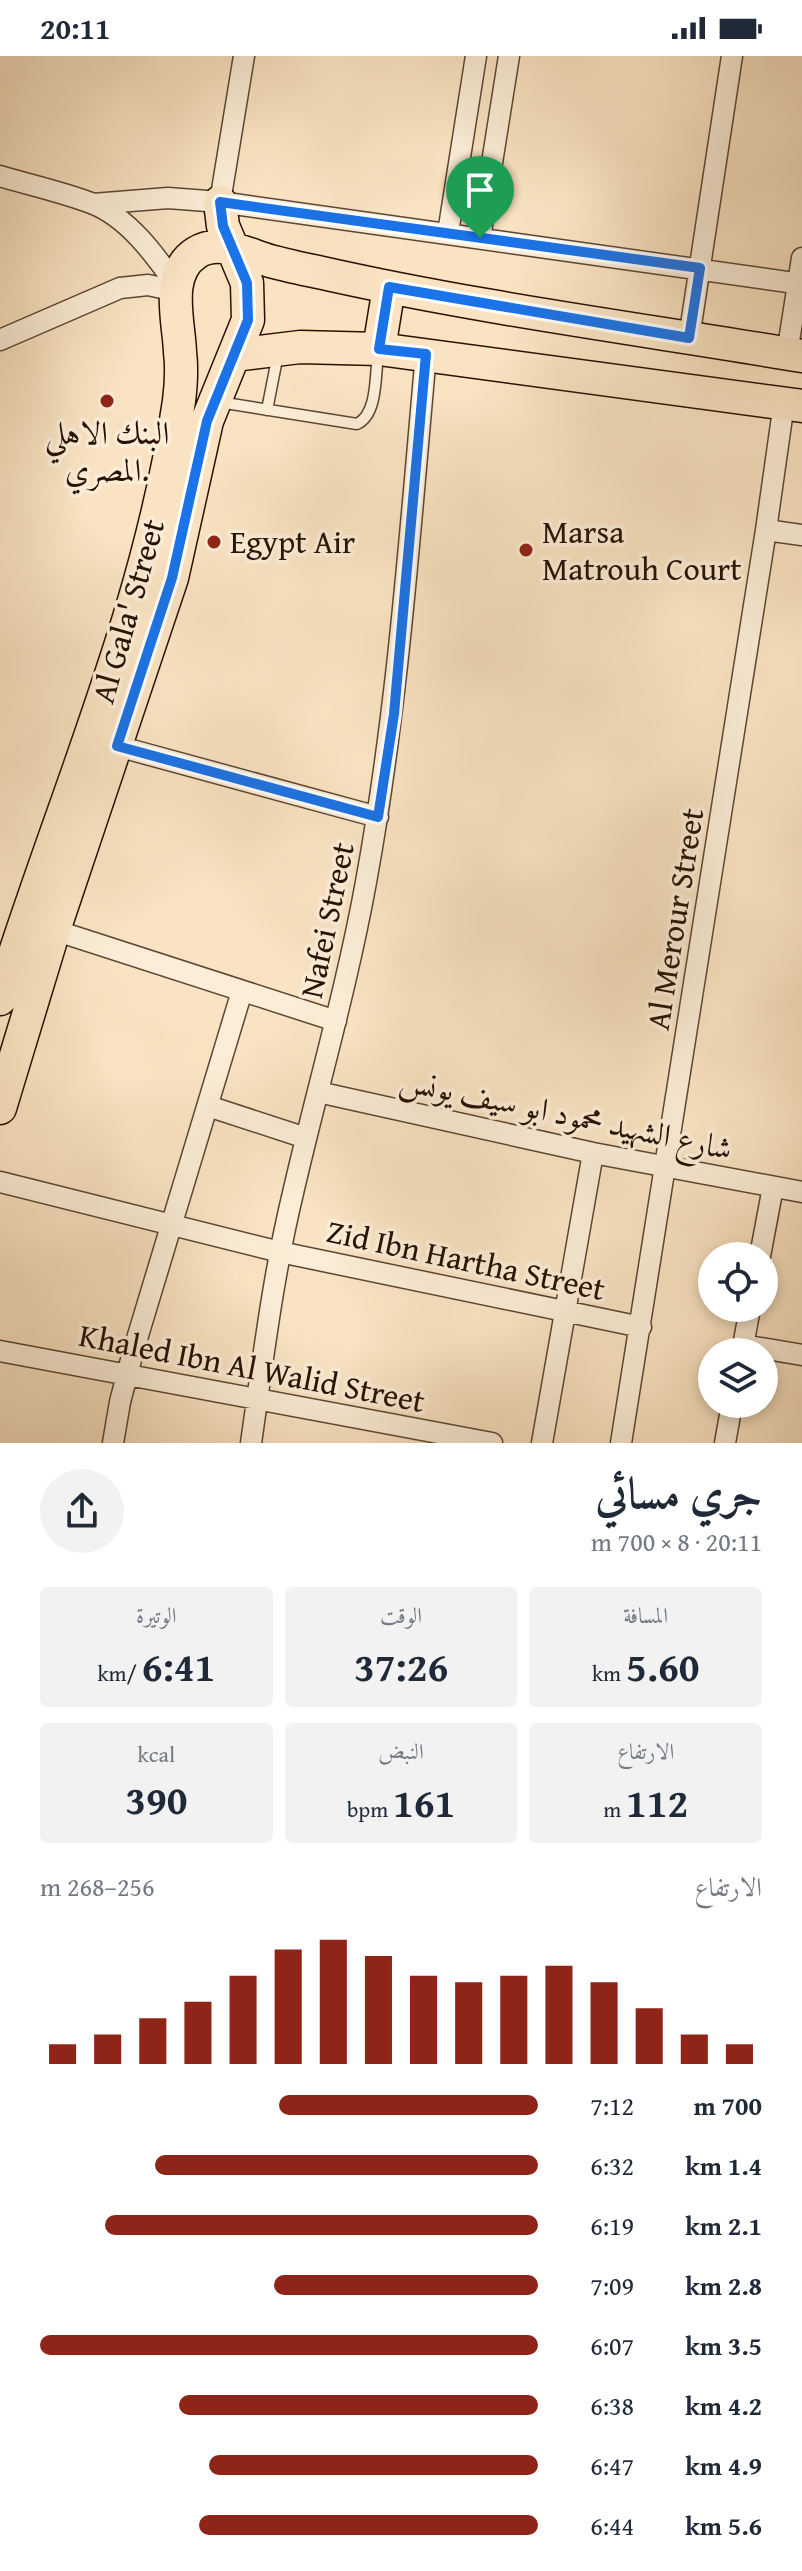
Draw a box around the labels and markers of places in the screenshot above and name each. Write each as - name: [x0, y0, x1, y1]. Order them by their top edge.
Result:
- pin: [446, 156, 514, 238]
- marker: البنك الاهلي المصري.: [98, 392, 116, 410]
- place label: البنك الاهلي المصري.: [45, 409, 169, 495]
- place label: Marsa Matrouh Court: [542, 508, 742, 592]
- place label: Egypt Air: [230, 518, 355, 565]
- marker: Egypt Air: [205, 533, 223, 551]
- marker: Marsa Matrouh Court: [517, 541, 535, 559]

